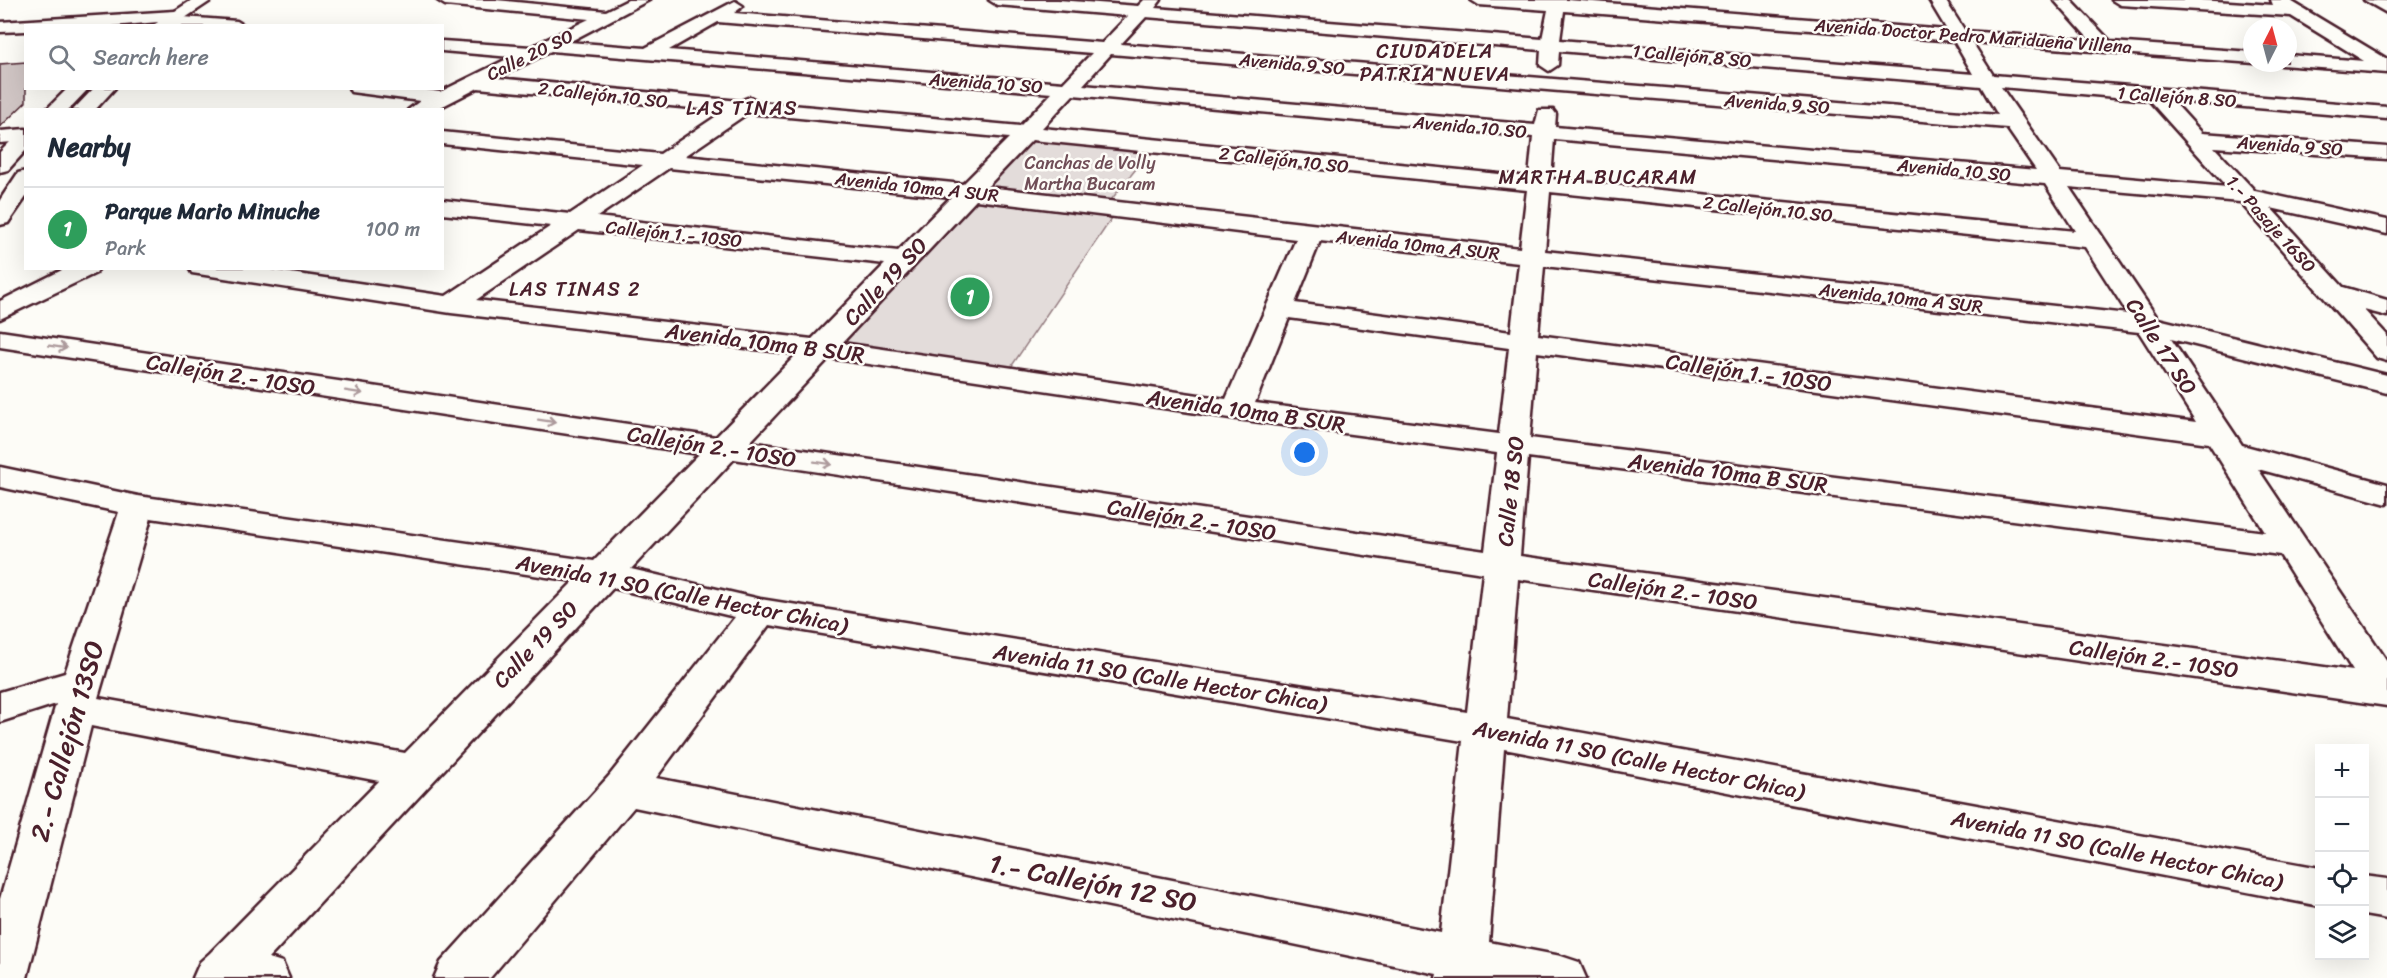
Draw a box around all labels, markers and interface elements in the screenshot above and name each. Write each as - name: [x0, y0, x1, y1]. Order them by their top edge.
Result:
- street label: Avenida Doctor Pedro Maridueña Villena: [1812, 9, 2133, 63]
- north arrow: [2243, 18, 2297, 72]
- street label: Calle 20 SO: [481, 20, 579, 90]
- search box: [24, 24, 444, 90]
- district label: CIUDADELA PATRIA NUEVA: [1359, 34, 1511, 92]
- street label: 1 Callejón 8 SO: [1631, 35, 1753, 77]
- text: Search here: [93, 38, 209, 77]
- icon: search: [45, 41, 78, 74]
- street label: Avenida 9 SO: [1237, 43, 1346, 85]
- street label: Avenida 10 SO: [927, 63, 1044, 103]
- street label: 2 Callejón 10 SO: [536, 72, 670, 118]
- street label: 1 Callejón 8 SO: [2116, 77, 2238, 117]
- street label: Avenida 9 SO: [1722, 84, 1831, 124]
- district label: LAS TINAS: [686, 91, 798, 126]
- street label: Avenida 10 SO: [1411, 106, 1528, 148]
- text: Nearby: [48, 124, 130, 170]
- street label: Avenida 9 SO: [2235, 126, 2344, 166]
- street label: 2 Callejón 10 SO: [1217, 137, 1351, 183]
- park label: Canchas de Volly Martha Bucaram: [1024, 147, 1156, 200]
- street label: Avenida 10 SO: [1895, 149, 2012, 191]
- district label: MARTHA BUCARAM: [1498, 160, 1698, 195]
- street label: Avenida 10ma A SUR: [833, 162, 1001, 212]
- street label: 1.- Pasaje 16SO: [2218, 167, 2324, 281]
- street label: 2 Callejón 10 SO: [1701, 186, 1835, 232]
- text: Parque Mario Minuche: [105, 192, 320, 231]
- street label: Callejón 1.- 10SO: [604, 211, 744, 257]
- text: 1: [63, 212, 72, 247]
- text: 100 m: [366, 212, 420, 247]
- street label: Avenida 10ma A SUR: [1334, 220, 1502, 270]
- street label: Calle 19 SO: [833, 227, 938, 335]
- text: Park: [105, 231, 146, 266]
- district label: LAS TINAS 2: [509, 272, 641, 307]
- street label: Avenida 10ma A SUR: [1817, 273, 1985, 323]
- pin: 1: [950, 274, 990, 320]
- street label: Calle 17 SO: [2115, 289, 2208, 403]
- street label: Avenida 10ma B SUR: [662, 311, 867, 374]
- one-way arrow: [47, 342, 67, 353]
- street label: Callejón 2.- 10SO: [144, 342, 318, 407]
- street label: Callejón 1.- 10SO: [1663, 342, 1834, 403]
- street label: Avenida 10ma B SUR: [1143, 377, 1348, 444]
- one-way arrow: [344, 387, 364, 398]
- street label: Callejón 2.- 10SO: [625, 414, 799, 479]
- one-way arrow: [537, 416, 557, 427]
- street label: Calle 18 SO: [1485, 434, 1536, 548]
- your location: [1290, 438, 1319, 467]
- street label: Avenida 10ma B SUR: [1625, 441, 1830, 504]
- one-way arrow: [813, 458, 832, 469]
- street label: Callejón 2.- 10SO: [1105, 487, 1279, 552]
- street label: Avenida 11 SO (Calle Hector Chica): [512, 542, 852, 645]
- street label: Callejón 2.- 10SO: [1586, 559, 1760, 622]
- street label: Calle 19 SO: [483, 591, 588, 698]
- street label: Callejón 2.- 10SO: [2067, 627, 2241, 690]
- street label: Avenida 11 SO (Calle Hector Chica): [990, 632, 1330, 723]
- street label: 2.- Callejón 13SO: [15, 635, 119, 847]
- street label: Avenida 11 SO (Calle Hector Chica): [1469, 708, 1809, 811]
- map controls: [2315, 744, 2369, 960]
- button: +: [2315, 744, 2369, 798]
- street label: Avenida 11 SO (Calle Hector Chica): [1947, 798, 2287, 901]
- button: −: [2315, 798, 2369, 852]
- street label: 1.- Callejón 12 SO: [985, 839, 1201, 927]
- button: locate: [2315, 852, 2369, 906]
- button: layers: [2315, 906, 2369, 960]

